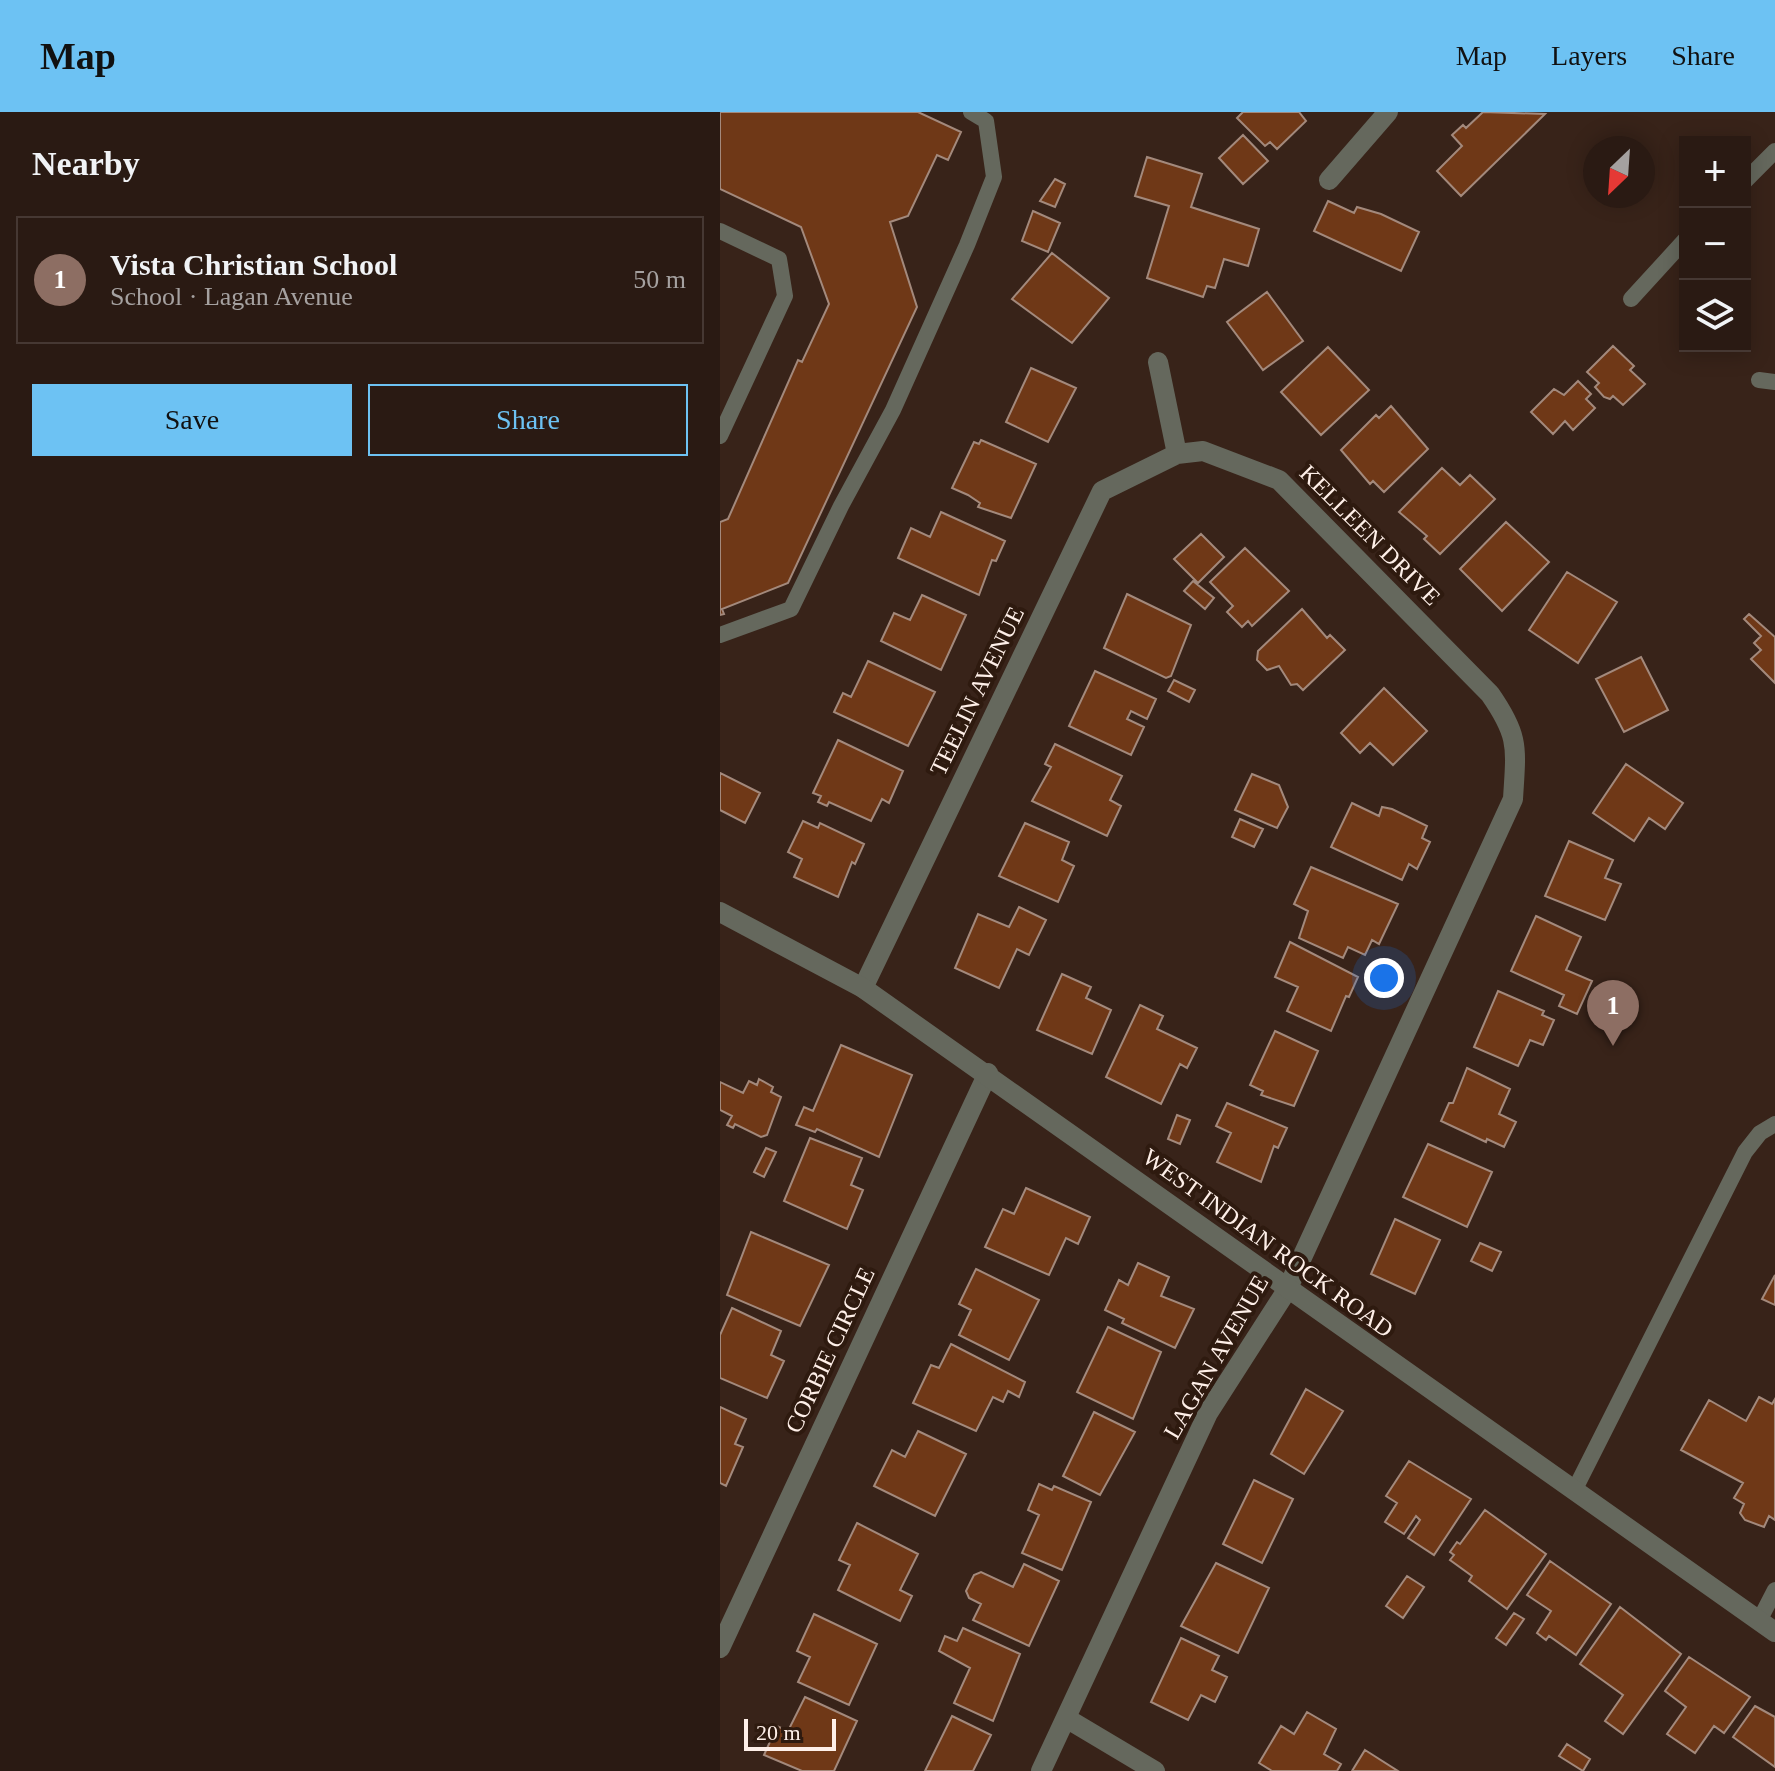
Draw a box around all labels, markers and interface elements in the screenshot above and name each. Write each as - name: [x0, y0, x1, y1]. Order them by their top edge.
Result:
- text: Map: [40, 35, 116, 77]
- text: Map: [1456, 40, 1507, 71]
- text: Layers: [1551, 40, 1627, 71]
- text: Share: [1671, 40, 1735, 71]
- north arrow: [1583, 136, 1655, 208]
- map controls: [1679, 136, 1751, 352]
- button: +: [1679, 136, 1751, 208]
- text: Nearby: [32, 145, 140, 182]
- button: −: [1679, 208, 1751, 280]
- text: Vista Christian School: [110, 248, 397, 281]
- text: 1: [54, 265, 67, 294]
- text: 50 m: [633, 265, 686, 294]
- button: layers: [1679, 280, 1751, 352]
- text: School · Lagan Avenue: [110, 282, 353, 311]
- button: Save: [32, 384, 352, 456]
- button: Share: [368, 384, 688, 456]
- street label: KELLEEN DRIVE: [1295, 460, 1445, 610]
- street label: TEELIN AVENUE: [925, 603, 1029, 779]
- your location: [1364, 958, 1404, 998]
- pin: 1: [1587, 980, 1639, 1046]
- street label: WEST INDIAN ROCK ROAD: [1138, 1143, 1398, 1343]
- street label: CORBIE CIRCLE: [780, 1263, 880, 1437]
- street label: LAGAN AVENUE: [1159, 1271, 1273, 1443]
- scale bar: [744, 1715, 836, 1751]
- text: 20 m: [756, 1720, 801, 1745]

